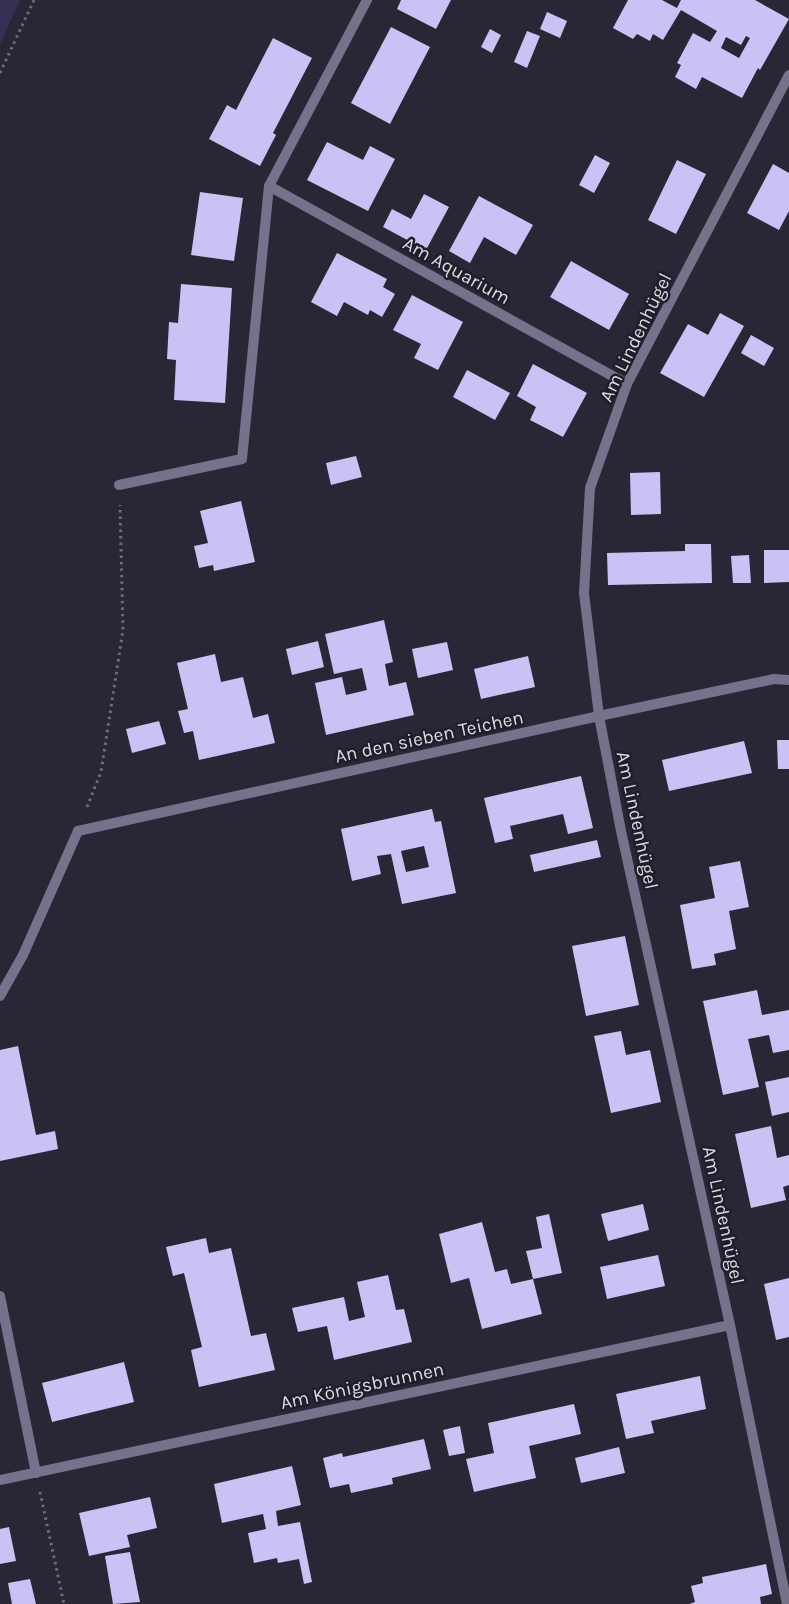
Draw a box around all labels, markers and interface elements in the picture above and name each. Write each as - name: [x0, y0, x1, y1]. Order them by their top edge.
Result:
- street label: Am Aquarium: [399, 232, 514, 309]
- street label: Am Lindenhügel: [595, 269, 677, 405]
- street label: An den sieben Teichen: [333, 706, 526, 768]
- street label: Am Lindenhügel: [612, 749, 662, 891]
- street label: Am Lindenhügel: [698, 1144, 748, 1286]
- street label: Am Königsbrunnen: [278, 1358, 446, 1414]

